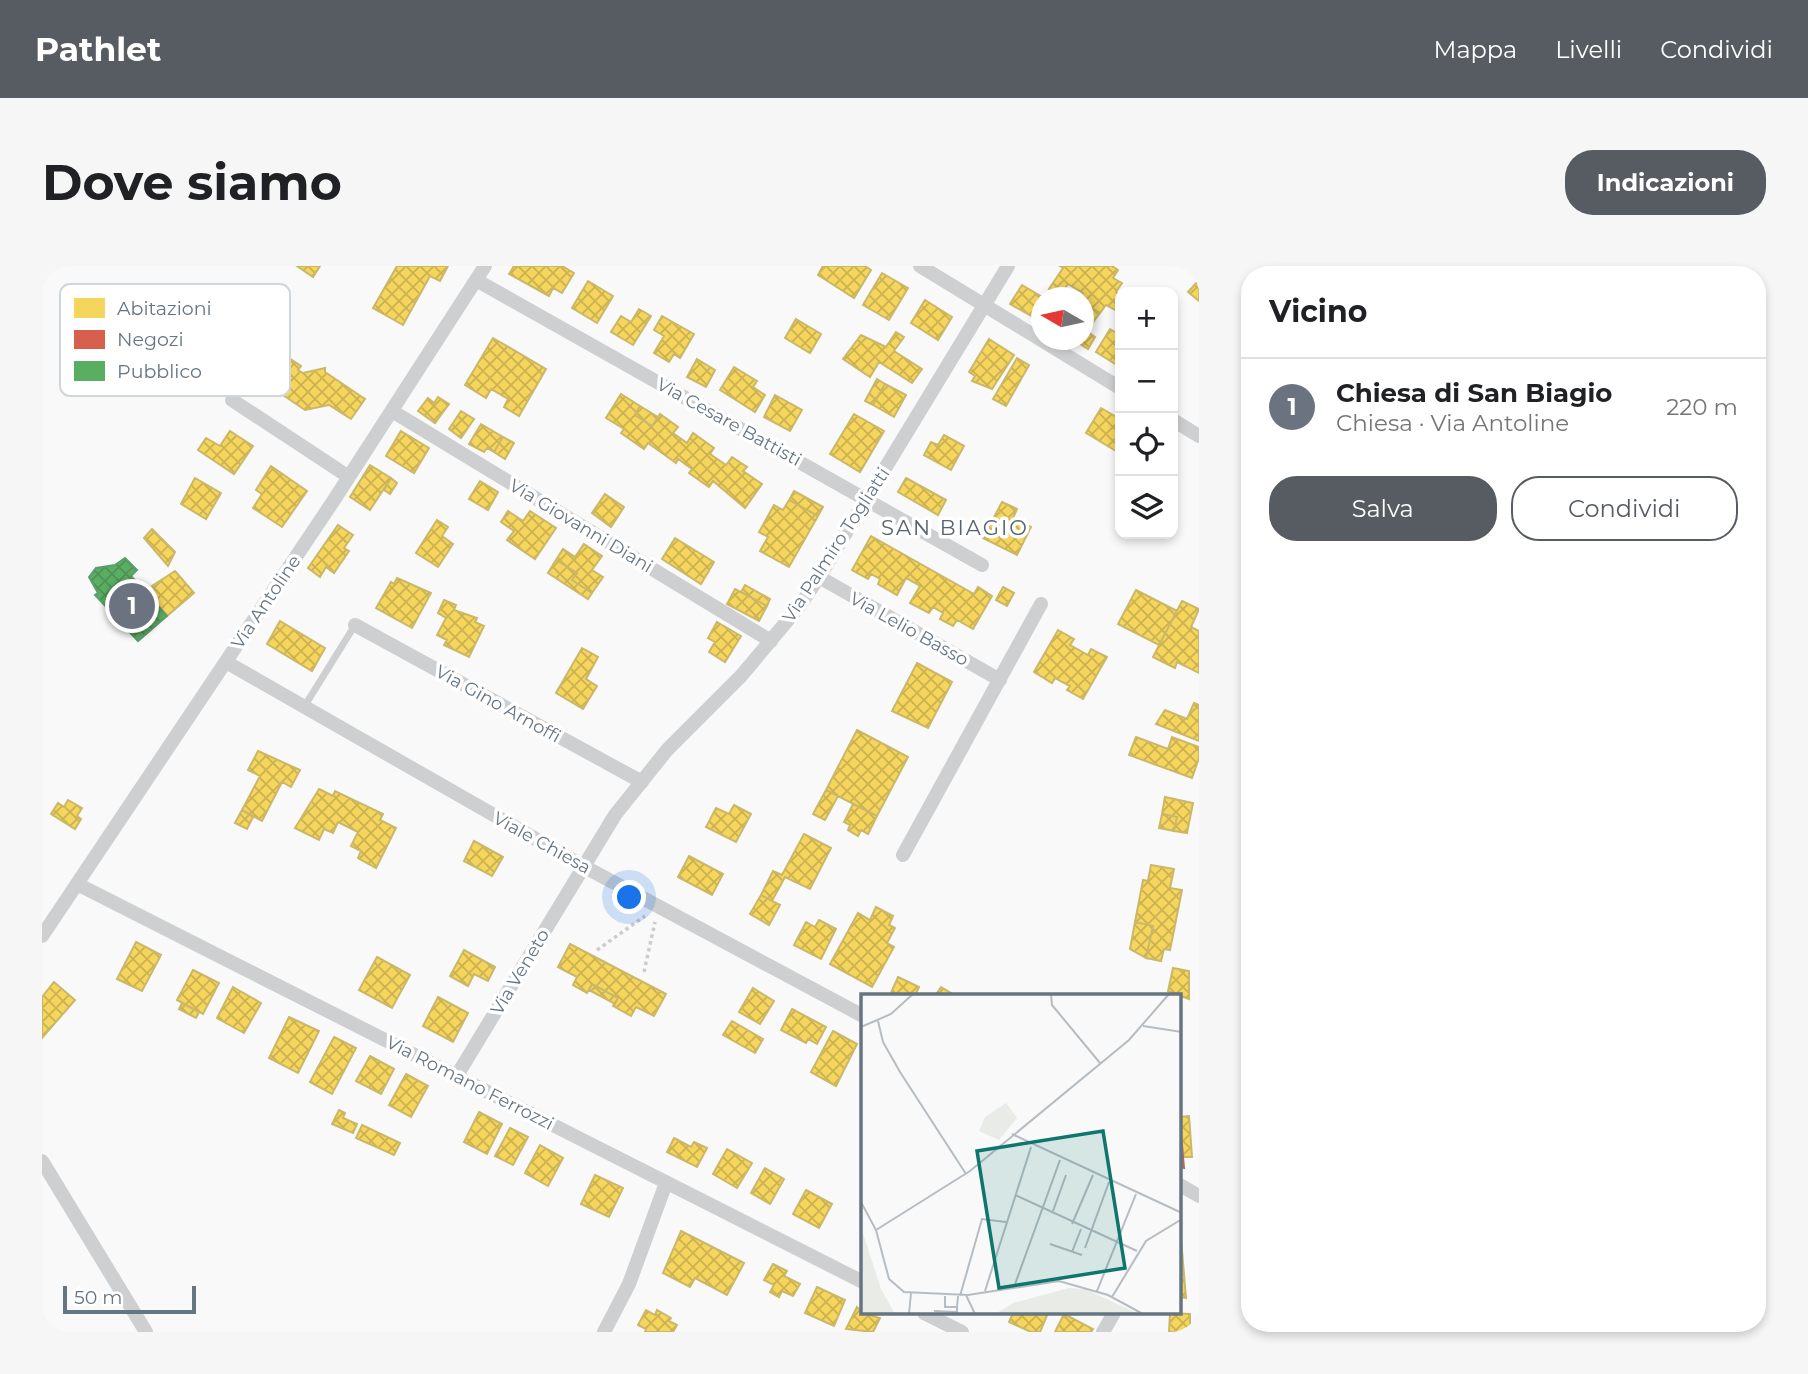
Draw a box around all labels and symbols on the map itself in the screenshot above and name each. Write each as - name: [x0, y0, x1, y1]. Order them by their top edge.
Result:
- legend: [60, 284, 290, 396]
- north arrow: [1031, 287, 1094, 350]
- text: Abitazioni: [117, 297, 212, 320]
- text: Negozi: [117, 328, 184, 351]
- text: Pubblico: [117, 360, 202, 383]
- street label: Via Cesare Battisti: [653, 373, 805, 471]
- street label: Via Palmiro Togliatti: [778, 464, 894, 626]
- street label: Via Giovanni Diani: [505, 474, 657, 578]
- district label: SAN BIAGIO: [881, 515, 1029, 540]
- street label: Via Antoline: [227, 551, 306, 653]
- pin: 1: [109, 580, 155, 632]
- street label: Via Lelio Basso: [846, 587, 972, 671]
- street label: Via Gino Arnoffi: [432, 660, 564, 748]
- street label: Viale Chiesa: [489, 807, 595, 879]
- your location: [612, 880, 646, 914]
- street label: Via Veneto: [486, 925, 554, 1019]
- inset map: [861, 994, 1182, 1314]
- street label: Via Romano Ferrozzi: [383, 1031, 557, 1135]
- scale bar: [63, 1283, 196, 1315]

